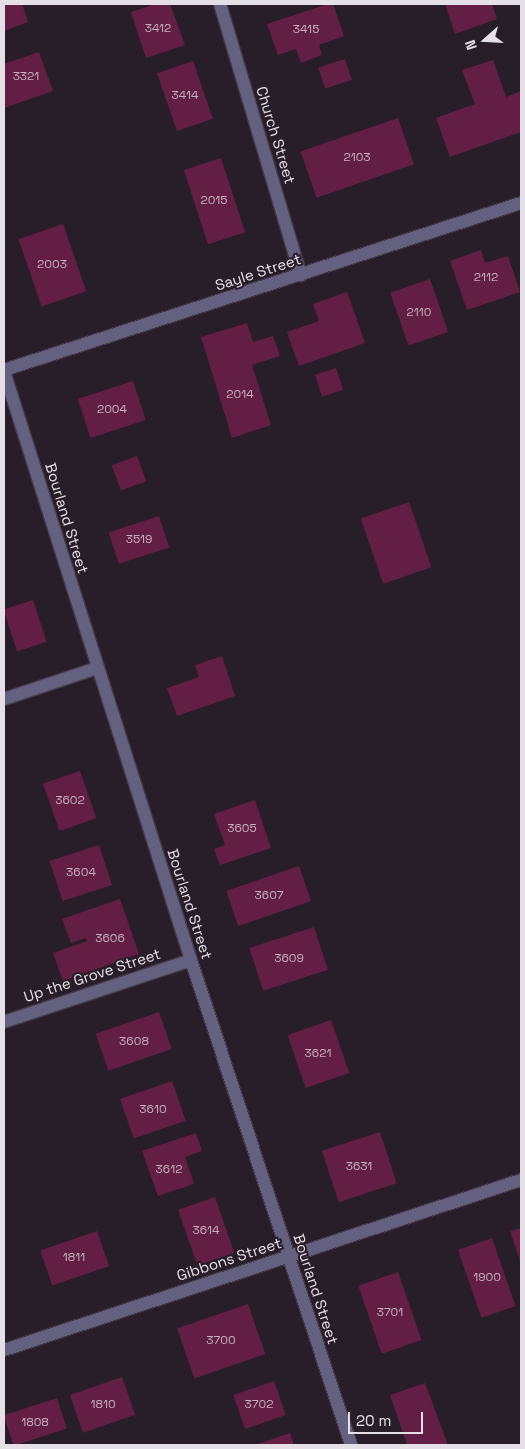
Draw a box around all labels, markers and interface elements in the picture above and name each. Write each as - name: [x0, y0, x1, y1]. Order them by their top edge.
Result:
- north arrow: [460, 15, 510, 65]
- house number: 3412: [145, 22, 171, 36]
- house number: 3415: [293, 23, 319, 37]
- text: N: [461, 38, 481, 52]
- house number: 3321: [13, 70, 39, 84]
- street label: Church Street: [253, 84, 299, 186]
- house number: 3414: [172, 89, 198, 103]
- house number: 2103: [343, 151, 371, 165]
- house number: 2015: [200, 194, 228, 208]
- street label: Sayle Street: [213, 250, 303, 294]
- house number: 2003: [37, 258, 67, 272]
- house number: 2112: [474, 271, 498, 285]
- house number: 2110: [407, 306, 431, 320]
- house number: 2014: [226, 388, 254, 402]
- house number: 2004: [97, 403, 127, 417]
- street label: Bourland Street: [42, 460, 92, 576]
- house number: 3519: [126, 533, 152, 547]
- house number: 3602: [55, 794, 85, 808]
- house number: 3605: [227, 822, 257, 836]
- street label: Bourland Street: [164, 847, 216, 961]
- house number: 3604: [66, 866, 96, 880]
- house number: 3607: [255, 889, 283, 903]
- house number: 3606: [95, 932, 125, 946]
- street label: Up the Grove Street: [21, 944, 163, 1006]
- house number: 3609: [274, 952, 304, 966]
- house number: 3608: [119, 1035, 149, 1049]
- house number: 3621: [305, 1047, 331, 1061]
- house number: 3610: [139, 1103, 167, 1117]
- house number: 3631: [346, 1160, 372, 1174]
- house number: 3612: [156, 1163, 182, 1177]
- house number: 3614: [192, 1224, 220, 1238]
- street label: Bourland Street: [290, 1232, 342, 1346]
- street label: Gibbons Street: [174, 1234, 284, 1284]
- house number: 1811: [63, 1251, 85, 1265]
- house number: 1900: [473, 1271, 501, 1285]
- house number: 3701: [377, 1306, 403, 1320]
- house number: 3700: [206, 1334, 236, 1348]
- house number: 1810: [90, 1398, 116, 1412]
- house number: 3702: [245, 1398, 273, 1412]
- scale bar: [350, 1402, 425, 1434]
- text: 20 m: [356, 1411, 391, 1430]
- house number: 1808: [21, 1416, 49, 1430]

